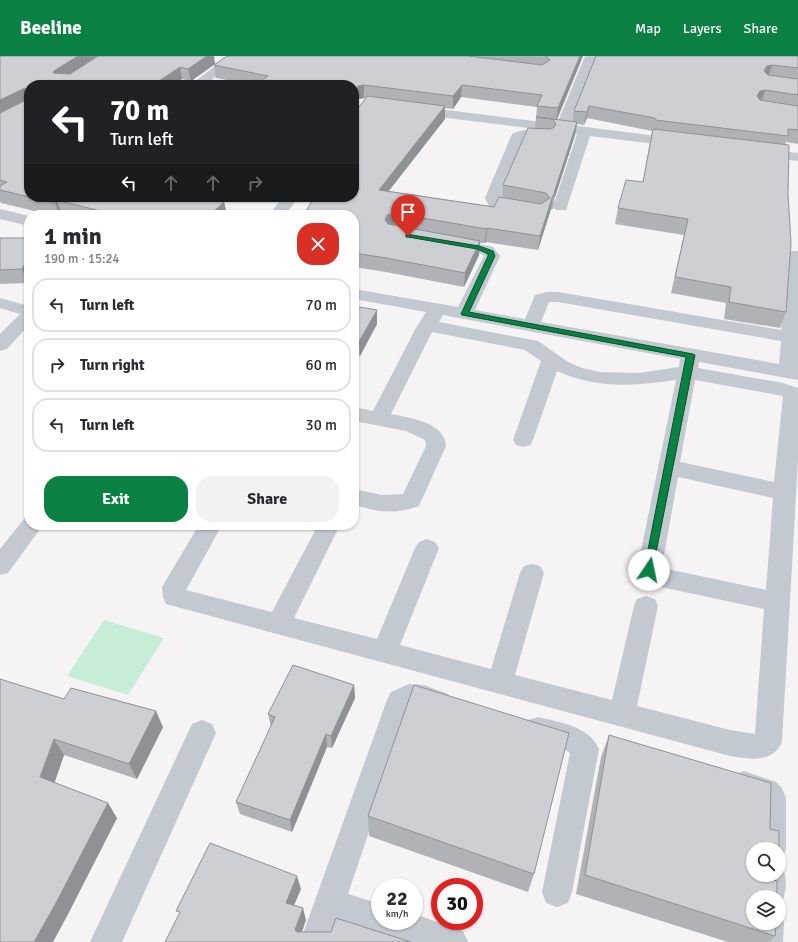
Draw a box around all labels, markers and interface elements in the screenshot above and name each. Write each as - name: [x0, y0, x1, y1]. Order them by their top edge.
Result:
- text: Beeline: [20, 16, 82, 40]
- text: Map: [635, 20, 661, 37]
- text: Layers: [683, 20, 722, 37]
- text: Share: [744, 20, 778, 37]
- text: 70 m: [110, 94, 169, 128]
- icon: left: [44, 96, 96, 148]
- text: Turn left: [110, 128, 173, 150]
- icon: left: [118, 172, 140, 194]
- icon: ahead: [160, 172, 182, 194]
- icon: ahead: [202, 172, 224, 194]
- icon: right: [244, 172, 266, 194]
- pin: [391, 195, 425, 236]
- icon: arrive: [397, 201, 419, 223]
- text: 1 min: [44, 221, 102, 251]
- button: close: [297, 223, 339, 265]
- text: 190 m · 15:24: [44, 251, 120, 267]
- icon: left: [46, 294, 68, 316]
- text: Turn left: [80, 296, 134, 314]
- text: 70 m: [306, 296, 337, 314]
- icon: right: [46, 354, 68, 376]
- text: Turn right: [80, 356, 145, 374]
- text: 60 m: [306, 356, 337, 374]
- icon: left: [46, 414, 68, 436]
- text: Turn left: [80, 416, 134, 434]
- text: 30 m: [306, 416, 337, 434]
- button: Exit: [44, 476, 188, 522]
- button: Share: [196, 476, 339, 522]
- position arrow: [628, 549, 670, 591]
- map controls: [746, 842, 786, 930]
- button: search: [746, 842, 786, 882]
- speed limit sign: 30: [431, 878, 483, 930]
- text: 22: [386, 886, 408, 911]
- button: layers: [746, 890, 786, 930]
- text: km/h: [386, 908, 408, 920]

